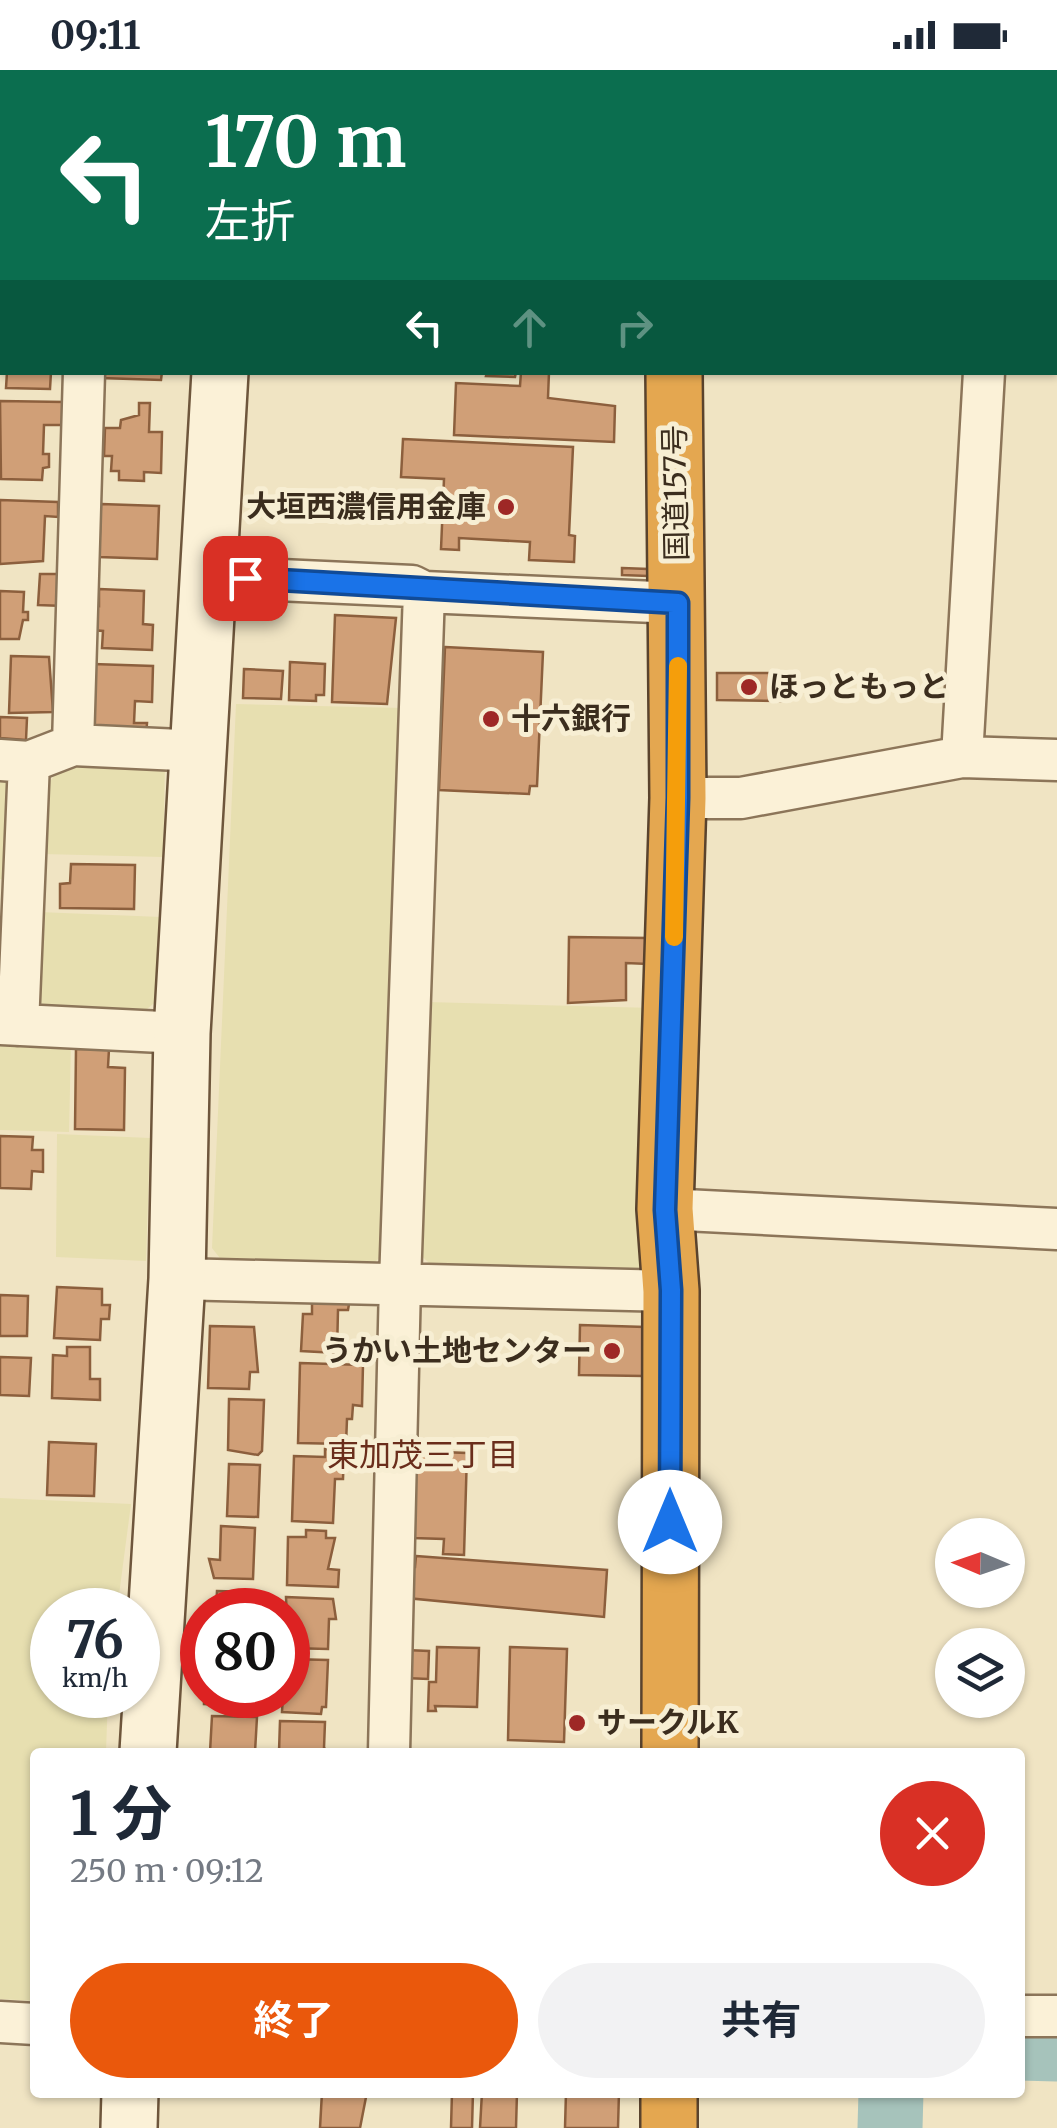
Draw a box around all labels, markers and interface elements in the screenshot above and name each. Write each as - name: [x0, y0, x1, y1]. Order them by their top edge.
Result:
- text: 09:11: [50, 12, 141, 59]
- text: 170 m: [205, 98, 406, 186]
- icon: left: [40, 110, 170, 240]
- text: 左折: [205, 193, 295, 249]
- icon: left: [397, 300, 452, 355]
- icon: ahead: [502, 300, 557, 355]
- icon: right: [607, 300, 662, 355]
- street label: 国道157号: [655, 425, 695, 561]
- place label: 大垣西濃信用金庫: [246, 487, 486, 525]
- marker: 大垣西濃信用金庫: [495, 496, 517, 518]
- pin: [203, 536, 288, 621]
- icon: arrive: [218, 551, 273, 606]
- place label: ほっともっと: [769, 667, 949, 705]
- marker: ほっともっと: [738, 676, 760, 698]
- place label: 十六銀行: [511, 699, 631, 737]
- marker: 十六銀行: [480, 708, 502, 730]
- place label: うかい土地センター: [322, 1331, 592, 1369]
- marker: うかい土地センター: [601, 1340, 623, 1362]
- district label: 東加茂三丁目: [327, 1435, 519, 1475]
- position arrow: [618, 1470, 722, 1574]
- north arrow: [935, 1518, 1025, 1608]
- map controls: [935, 1518, 1025, 1718]
- speed limit sign: 80: [180, 1588, 310, 1718]
- text: 76: [66, 1609, 124, 1672]
- button: layers: [935, 1628, 1025, 1718]
- text: km/h: [62, 1662, 128, 1694]
- place label: サークルK: [597, 1703, 739, 1741]
- marker: サークルK: [566, 1712, 588, 1734]
- text: 1 分: [70, 1776, 172, 1851]
- button: close: [880, 1781, 985, 1886]
- text: 250 m · 09:12: [70, 1851, 264, 1891]
- button: 終了: [70, 1963, 518, 2078]
- button: 共有: [538, 1963, 985, 2078]

